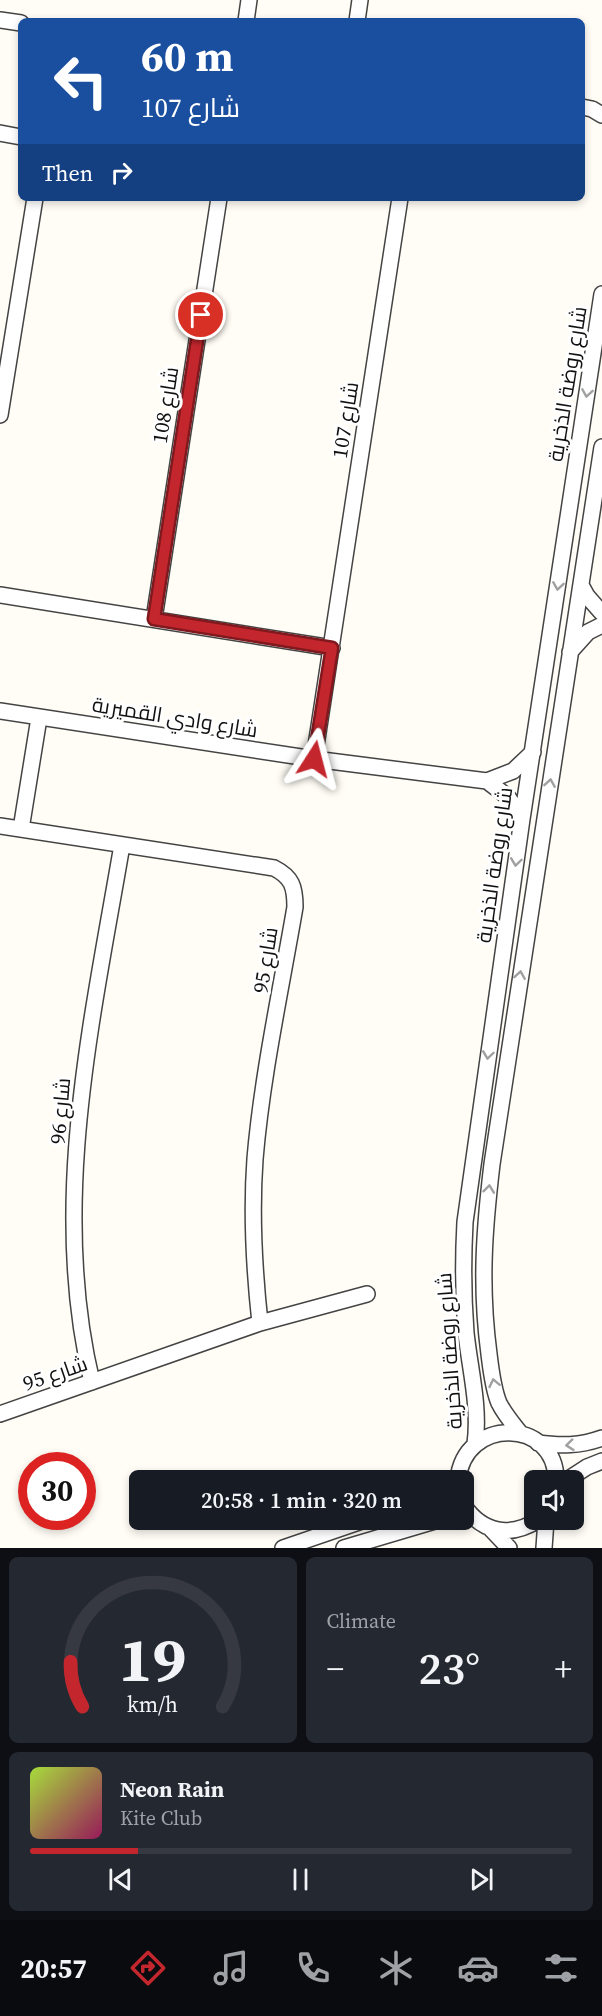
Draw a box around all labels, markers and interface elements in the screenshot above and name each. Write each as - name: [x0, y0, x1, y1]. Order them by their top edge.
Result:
- text: 60 m: [141, 27, 234, 85]
- icon: left: [42, 42, 120, 120]
- text: شارع 107: [141, 89, 240, 126]
- icon: right: [105, 156, 138, 189]
- text: Then: [42, 158, 93, 188]
- pin: [175, 289, 226, 340]
- icon: arrive: [184, 298, 217, 331]
- street label: شارع روضة الذخرية: [540, 304, 594, 464]
- street label: شارع 108: [145, 365, 185, 445]
- street label: شارع 107: [325, 380, 365, 460]
- one-way arrow: [581, 388, 594, 398]
- one-way arrow: [552, 581, 564, 591]
- street label: شارع وادي القميرية: [90, 690, 260, 746]
- position arrow: [282, 727, 346, 791]
- one-way arrow: [543, 778, 555, 787]
- street label: شارع روضة الذخرية: [469, 785, 519, 945]
- one-way arrow: [510, 857, 522, 866]
- street label: شارع 95: [245, 925, 285, 995]
- one-way arrow: [514, 971, 526, 980]
- one-way arrow: [482, 1050, 494, 1059]
- street label: شارع 96: [43, 1077, 77, 1145]
- one-way arrow: [482, 1184, 495, 1194]
- street label: شارع روضة الذخرية: [429, 1272, 469, 1430]
- street label: شارع 95: [19, 1348, 91, 1398]
- one-way arrow: [488, 1378, 501, 1388]
- one-way arrow: [566, 1438, 575, 1451]
- speed limit sign: 30: [18, 1452, 96, 1530]
- map controls: [524, 1470, 584, 1530]
- button: sound: [524, 1470, 584, 1530]
- text: 20:58 · 1 min · 320 m: [201, 1485, 402, 1515]
- text: Climate: [327, 1607, 396, 1635]
- text: 19: [119, 1616, 187, 1702]
- text: 23°: [418, 1637, 480, 1699]
- text: −: [327, 1646, 344, 1691]
- text: +: [555, 1646, 572, 1691]
- text: km/h: [127, 1690, 178, 1719]
- text: Neon Rain: [120, 1774, 224, 1804]
- text: Kite Club: [120, 1804, 202, 1832]
- icon: previous: [104, 1863, 137, 1896]
- icon: pause: [284, 1863, 317, 1896]
- icon: next: [465, 1863, 498, 1896]
- icon: directions: [127, 1947, 169, 1989]
- icon: music: [210, 1947, 252, 1989]
- icon: phone: [292, 1947, 334, 1989]
- icon: climate: [375, 1947, 417, 1989]
- icon: car: [457, 1947, 499, 1989]
- icon: filters: [540, 1947, 582, 1989]
- text: 20:57: [20, 1950, 87, 1987]

